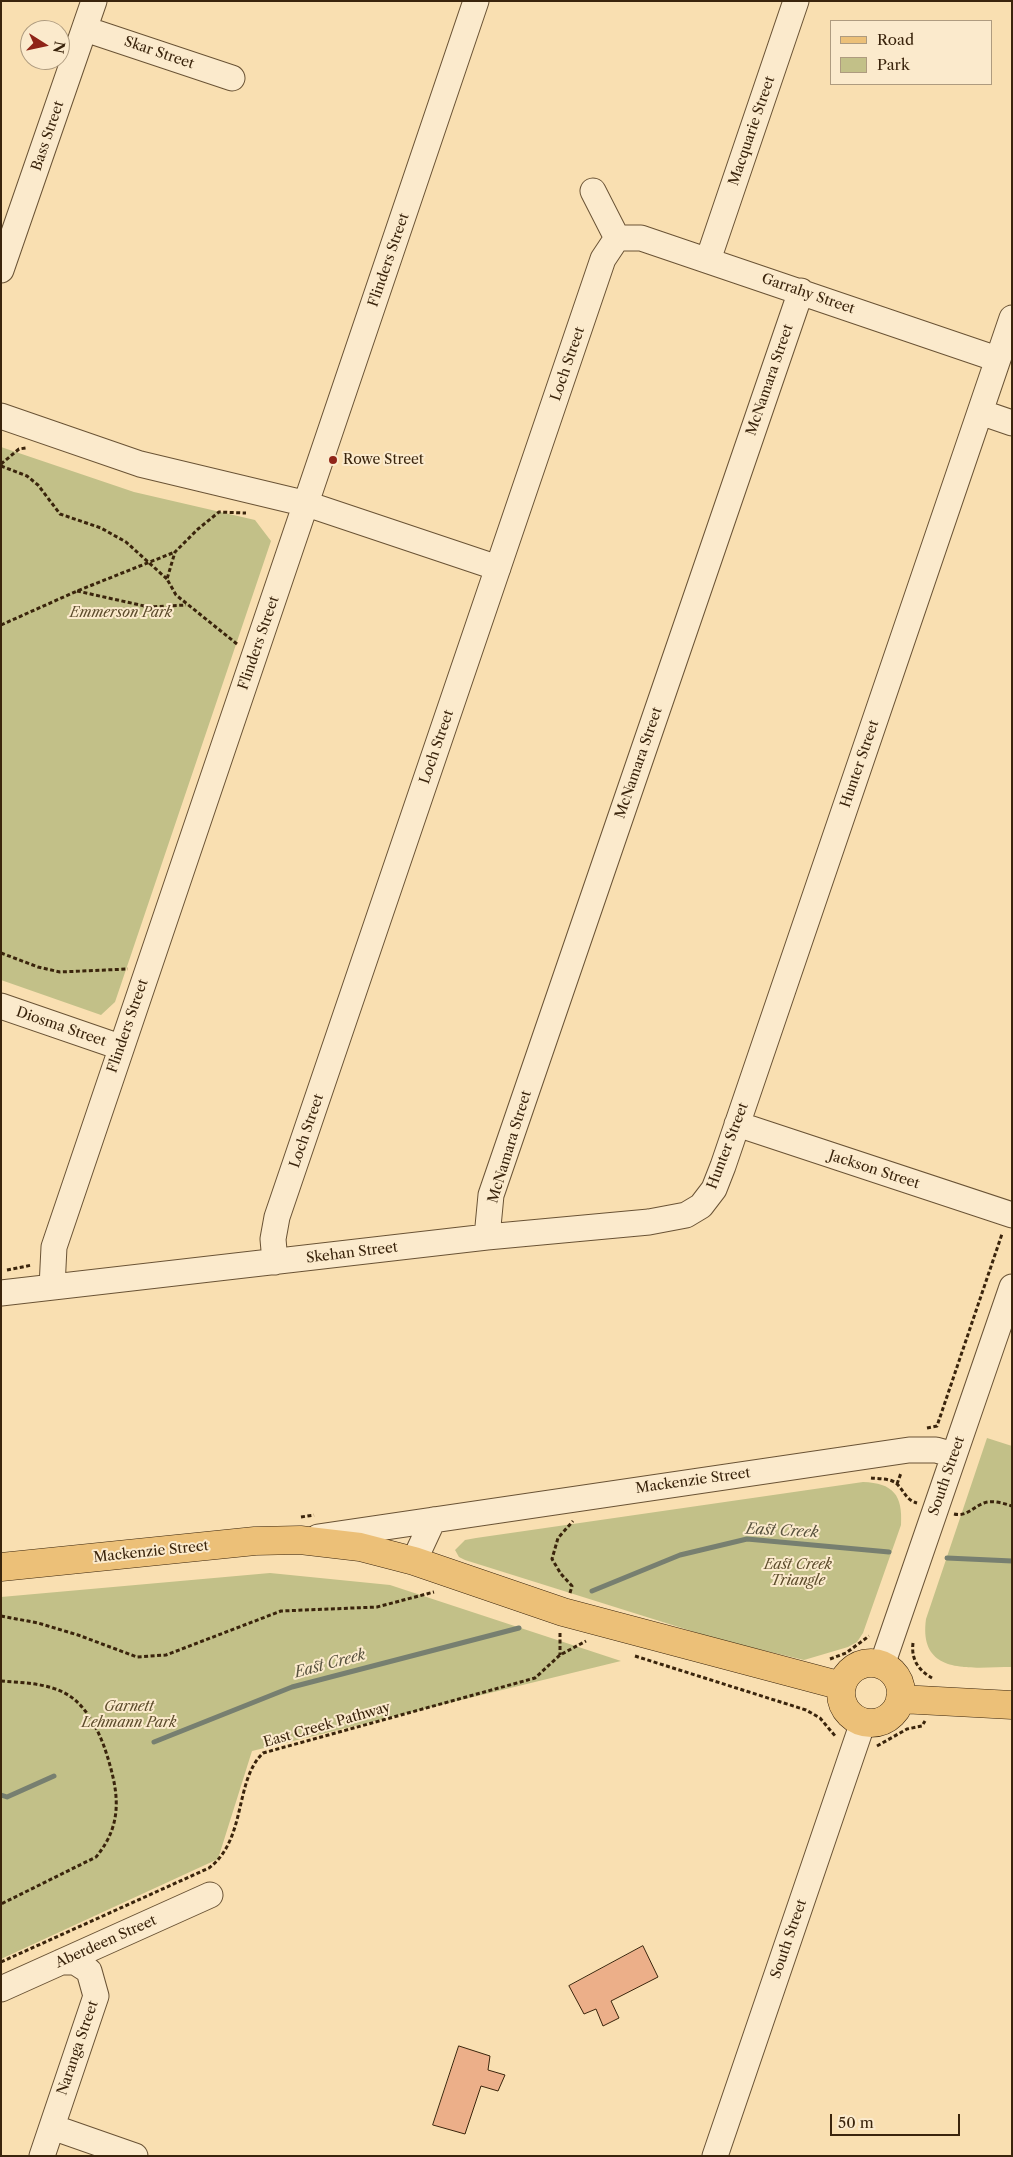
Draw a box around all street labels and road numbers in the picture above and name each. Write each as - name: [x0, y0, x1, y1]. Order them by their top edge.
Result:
- street label: Skar Street: [122, 33, 196, 73]
- street label: Macquarie Street: [725, 74, 779, 188]
- street label: Bass Street: [28, 99, 68, 173]
- street label: Flinders Street: [365, 211, 413, 309]
- street label: Garrahy Street: [759, 270, 857, 318]
- street label: McNamara Street: [743, 322, 797, 438]
- street label: Loch Street: [547, 325, 589, 403]
- street label: Flinders Street: [235, 594, 283, 692]
- street label: McNamara Street: [612, 705, 666, 821]
- street label: Loch Street: [416, 708, 458, 786]
- street label: Hunter Street: [837, 718, 883, 810]
- street label: Flinders Street: [104, 977, 152, 1075]
- street label: Diosma Street: [14, 1004, 108, 1050]
- street label: McNamara Street: [485, 1089, 535, 1205]
- street label: Loch Street: [286, 1092, 328, 1170]
- street label: Hunter Street: [704, 1100, 752, 1192]
- street label: Jackson Street: [826, 1147, 922, 1193]
- street label: Skehan Street: [305, 1239, 399, 1267]
- street label: South Street: [926, 1434, 968, 1518]
- street label: Mackenzie Street: [635, 1465, 751, 1497]
- street label: Mackenzie Street: [93, 1538, 209, 1566]
- street label: East Creek Pathway: [261, 1699, 393, 1751]
- street label: South Street: [768, 1897, 810, 1981]
- street label: Aberdeen Street: [53, 1912, 159, 1972]
- street label: Naranga Street: [54, 1999, 102, 2097]

